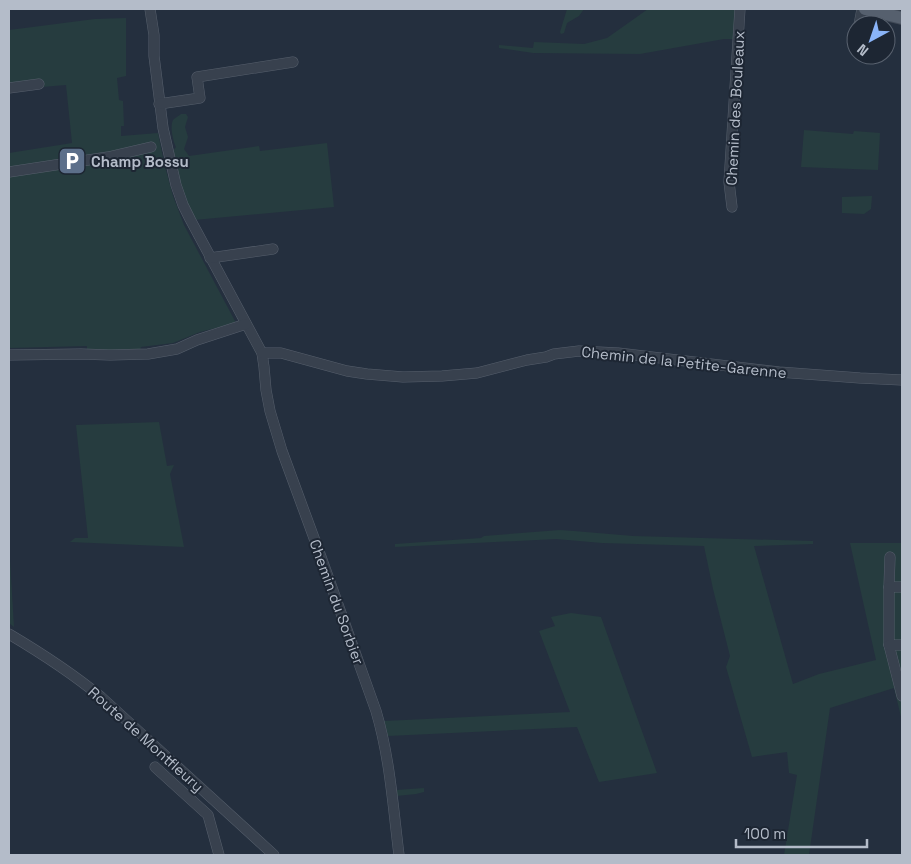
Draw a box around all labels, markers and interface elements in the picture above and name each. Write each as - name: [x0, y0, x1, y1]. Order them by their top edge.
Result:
- north arrow: [846, 15, 896, 65]
- street label: Chemin des Bouleaux: [721, 30, 749, 186]
- text: N: [853, 40, 872, 60]
- parking icon: Champ Bossu: [57, 146, 87, 176]
- place label: Champ Bossu: [91, 152, 189, 171]
- street label: Chemin de la Petite-Garenne: [580, 342, 788, 382]
- street label: Chemin du Sorbier: [305, 537, 369, 668]
- street label: Route de Montfleury: [84, 682, 208, 796]
- scale bar: [736, 816, 867, 848]
- text: 100 m: [744, 824, 786, 843]

